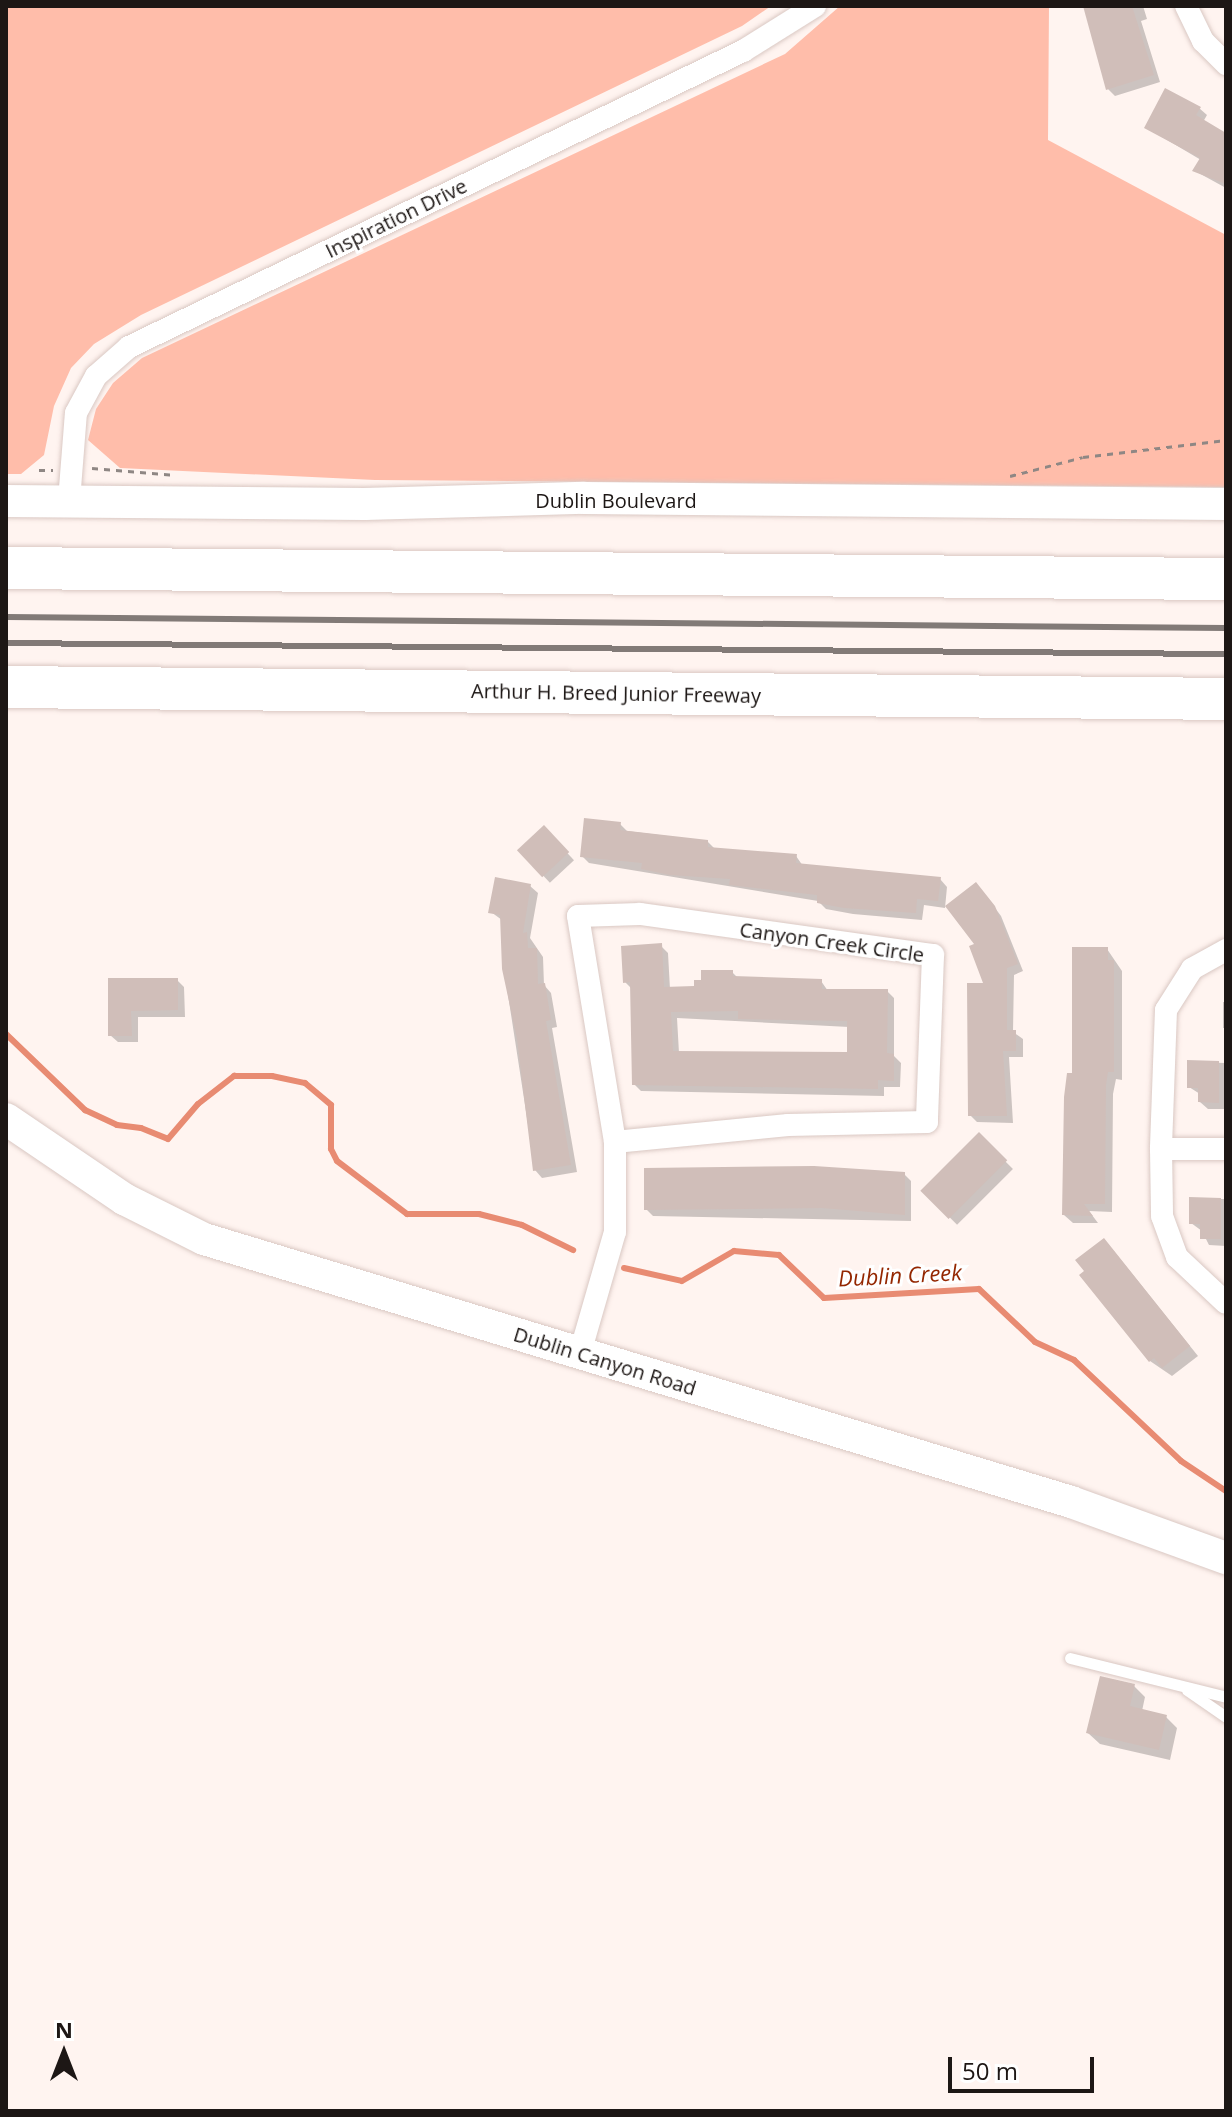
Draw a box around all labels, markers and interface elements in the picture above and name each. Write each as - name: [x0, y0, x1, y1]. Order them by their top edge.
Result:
- street label: Inspiration Drive: [321, 173, 471, 263]
- street label: Dublin Boulevard: [535, 488, 697, 512]
- street label: Arthur H. Breed Junior Freeway: [471, 678, 761, 708]
- street label: Canyon Creek Circle: [738, 917, 926, 967]
- water label: Dublin Creek: [837, 1259, 963, 1291]
- street label: Dublin Canyon Road: [511, 1322, 699, 1400]
- north arrow: [24, 2013, 104, 2093]
- text: N: [55, 2014, 73, 2044]
- scale bar: [952, 2041, 1098, 2091]
- text: 50 m: [962, 2054, 1018, 2087]

